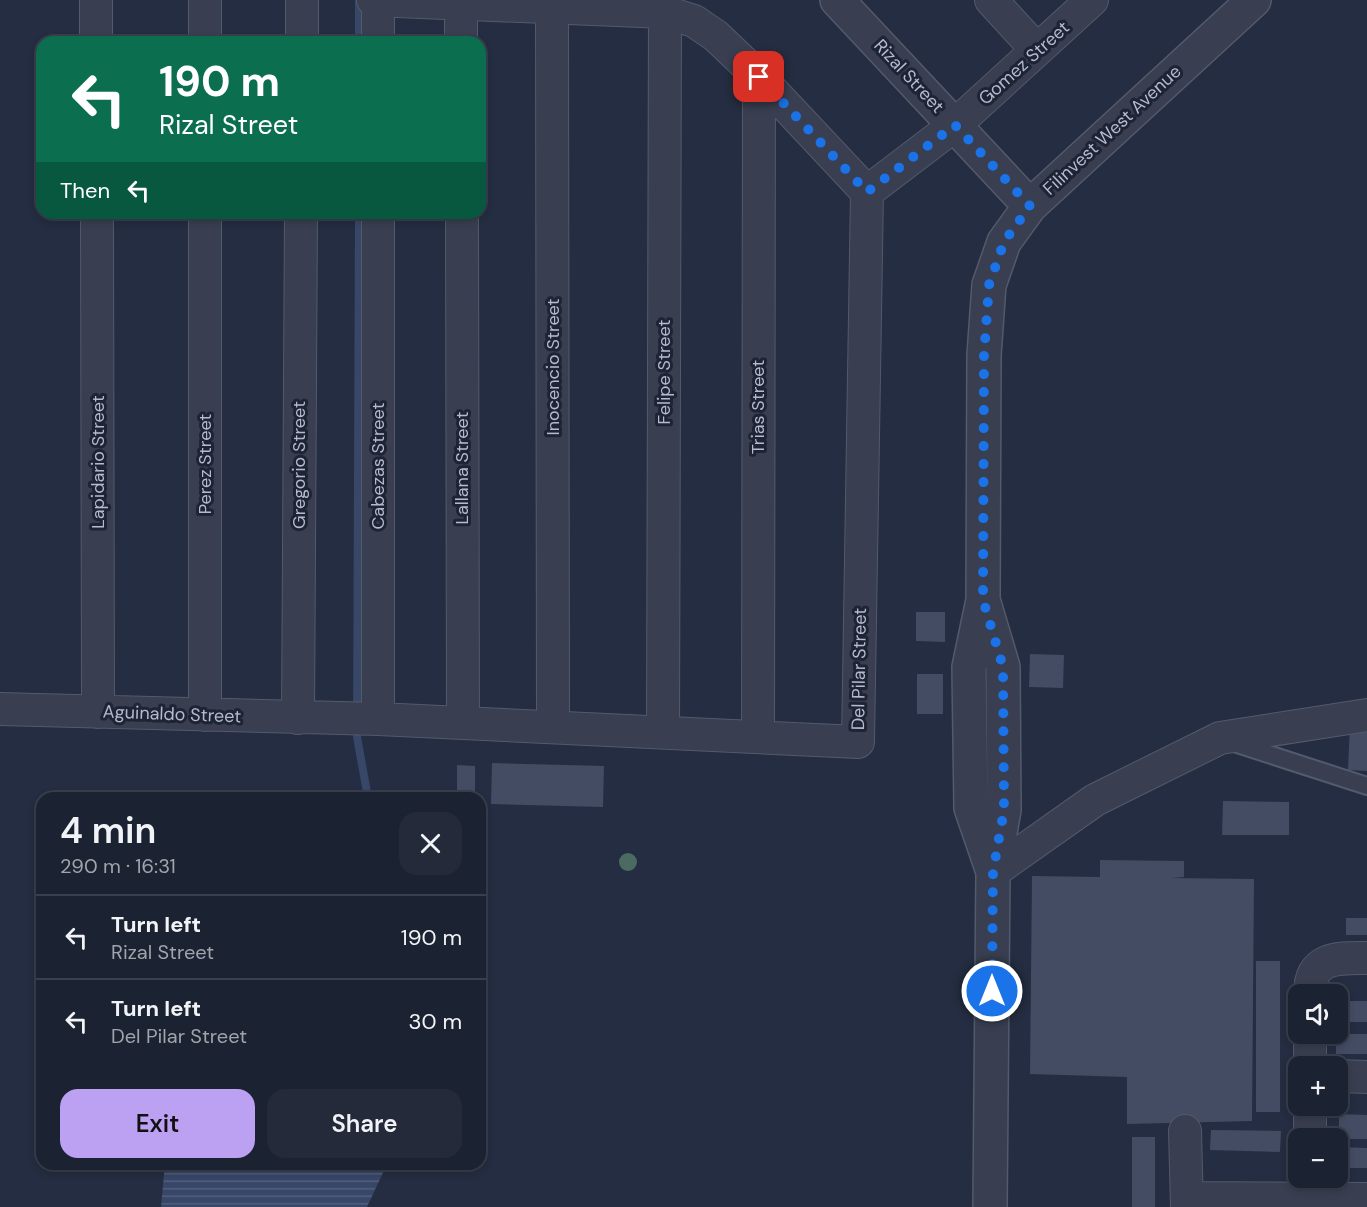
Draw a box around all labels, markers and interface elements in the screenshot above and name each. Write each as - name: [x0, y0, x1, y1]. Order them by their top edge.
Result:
- street label: Gomez Street: [973, 16, 1075, 110]
- street label: Rizal Street: [869, 34, 949, 118]
- pin: [733, 51, 784, 102]
- text: 190 m: [159, 54, 280, 109]
- icon: left: [60, 60, 138, 138]
- icon: arrive: [742, 60, 775, 93]
- street label: Filinvest West Avenue: [1038, 60, 1186, 200]
- text: Rizal Street: [159, 107, 298, 142]
- icon: left: [122, 174, 155, 207]
- text: Then: [60, 176, 110, 205]
- street label: Inocencio Street: [541, 298, 565, 436]
- street label: Felipe Street: [652, 319, 676, 425]
- street label: Trias Street: [746, 360, 770, 454]
- street label: Lapidario Street: [86, 395, 110, 529]
- street label: Gregorio Street: [287, 401, 311, 529]
- street label: Cabezas Street: [366, 402, 390, 530]
- street label: Lallana Street: [450, 411, 474, 525]
- street label: Perez Street: [193, 414, 217, 514]
- street label: Del Pilar Street: [846, 608, 872, 730]
- street label: Aguinaldo Street: [102, 700, 242, 728]
- text: 4 min: [60, 807, 156, 854]
- button: close: [399, 812, 462, 875]
- text: 290 m · 16:31: [60, 853, 176, 879]
- text: Turn left: [111, 910, 201, 939]
- icon: left: [60, 921, 93, 954]
- text: 190 m: [401, 923, 462, 952]
- text: Rizal Street: [111, 939, 214, 965]
- position arrow: [960, 959, 1024, 1023]
- map controls: [1288, 984, 1348, 1188]
- button: sound: [1288, 984, 1348, 1044]
- text: Turn left: [111, 994, 201, 1023]
- icon: left: [60, 1005, 93, 1038]
- text: 30 m: [408, 1007, 462, 1036]
- text: Del Pilar Street: [111, 1023, 247, 1049]
- button: +: [1288, 1056, 1348, 1116]
- button: Exit: [60, 1089, 255, 1158]
- button: Share: [267, 1089, 462, 1158]
- button: −: [1288, 1128, 1348, 1188]

